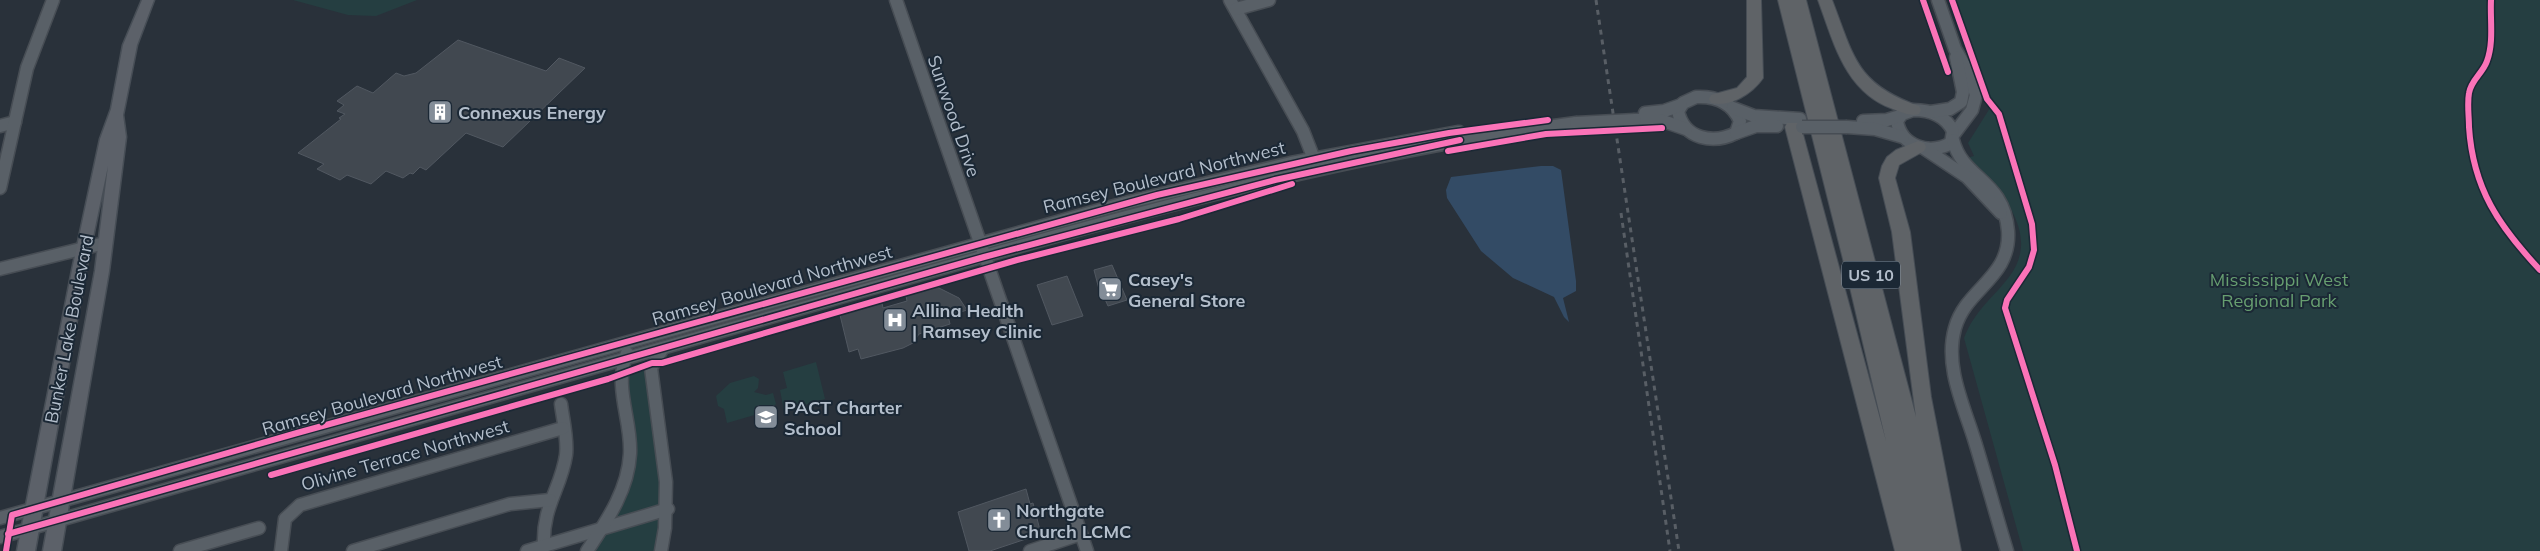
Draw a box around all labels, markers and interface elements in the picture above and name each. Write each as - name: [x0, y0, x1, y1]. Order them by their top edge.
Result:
- street label: Sunwood Drive: [922, 52, 986, 180]
- building icon: Connexus Energy: [427, 99, 453, 125]
- place label: Connexus Energy: [458, 101, 606, 124]
- street label: Ramsey Boulevard Northwest: [1041, 136, 1287, 218]
- street label: Bunker Lake Boulevard: [39, 233, 99, 425]
- street label: Ramsey Boulevard Northwest: [649, 240, 895, 330]
- road number: US 10: [1842, 262, 1900, 288]
- place label: Casey's General Store: [1128, 268, 1246, 312]
- park label: Mississippi West Regional Park: [2210, 268, 2348, 312]
- supermarket icon: Casey's General Store: [1097, 276, 1123, 302]
- place label: Allina Health | Ramsey Clinic: [912, 299, 1042, 343]
- hospital icon: Allina Health | Ramsey Clinic: [882, 307, 908, 333]
- street label: Ramsey Boulevard Northwest: [259, 350, 505, 440]
- place label: PACT Charter School: [784, 396, 903, 440]
- school or university icon: PACT Charter School: [753, 404, 779, 430]
- street label: Olivine Terrace Northwest: [298, 414, 512, 496]
- place label: Northgate Church LCMC: [1016, 499, 1131, 543]
- church icon: Northgate Church LCMC: [986, 507, 1012, 533]

